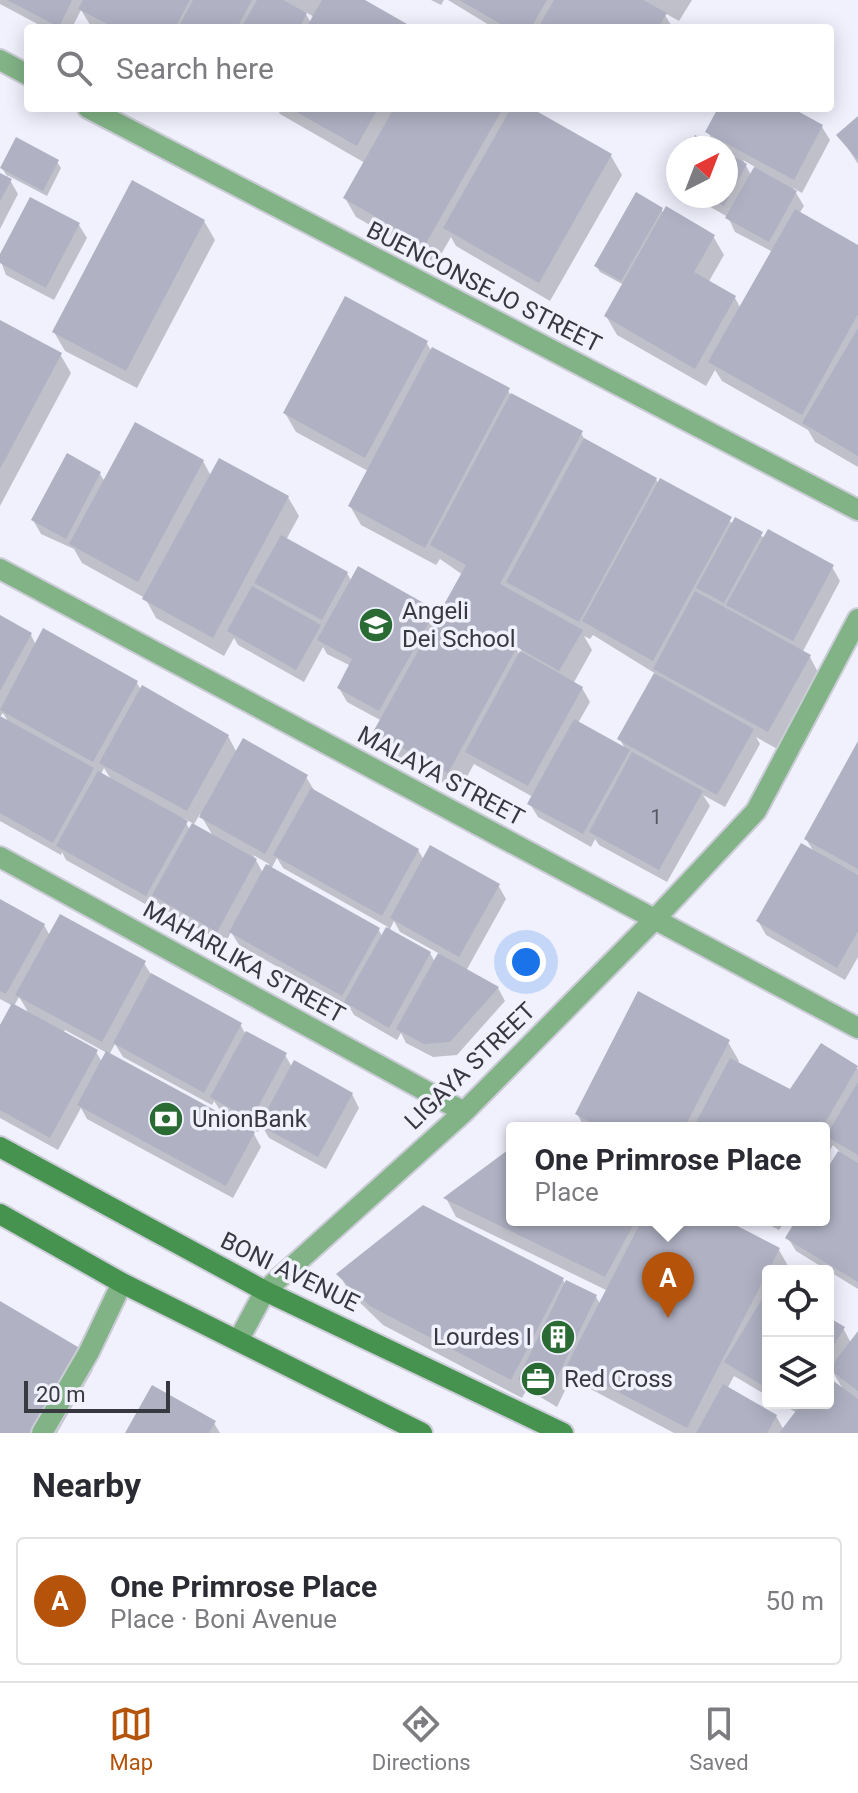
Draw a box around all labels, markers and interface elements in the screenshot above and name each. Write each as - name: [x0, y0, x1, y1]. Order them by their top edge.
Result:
- search box: [24, 24, 834, 112]
- icon: search: [52, 46, 96, 90]
- text: Search here: [116, 51, 274, 86]
- north arrow: [666, 136, 738, 208]
- street label: BUENCONSEJO STREET: [362, 216, 606, 358]
- place label: Angeli Dei School: [402, 597, 516, 653]
- school or university icon: Angeli Dei School: [357, 606, 395, 644]
- street label: MALAYA STREET: [353, 720, 529, 832]
- house number: 1: [650, 805, 662, 829]
- street label: MAHARLIKA STREET: [138, 895, 350, 1029]
- your location: [506, 942, 546, 982]
- street label: LIGAYA STREET: [399, 997, 541, 1135]
- bank icon: UnionBank: [147, 1100, 185, 1138]
- place label: UnionBank: [192, 1105, 308, 1133]
- popup: [506, 1122, 830, 1226]
- text: One Primrose Place: [534, 1142, 802, 1177]
- text: Place: [534, 1177, 599, 1207]
- street label: BONI AVENUE: [216, 1226, 364, 1318]
- pin: A: [642, 1252, 694, 1318]
- map controls: [762, 1265, 834, 1409]
- button: locate: [762, 1265, 834, 1337]
- building icon: Lourdes I: [539, 1318, 577, 1356]
- place label: Lourdes I: [433, 1323, 532, 1351]
- button: layers: [762, 1337, 834, 1409]
- office icon: Red Cross: [519, 1360, 557, 1398]
- place label: Red Cross: [564, 1365, 673, 1393]
- scale bar: [24, 1377, 170, 1413]
- text: 20 m: [36, 1382, 85, 1407]
- text: Nearby: [32, 1465, 141, 1505]
- text: One Primrose Place: [110, 1569, 377, 1604]
- text: A: [51, 1586, 69, 1616]
- text: 50 m: [766, 1586, 824, 1616]
- text: Place · Boni Avenue: [110, 1604, 337, 1634]
- tab: Map: [109, 1702, 153, 1775]
- tab: Directions: [372, 1702, 471, 1775]
- tab: Saved: [689, 1702, 749, 1775]

